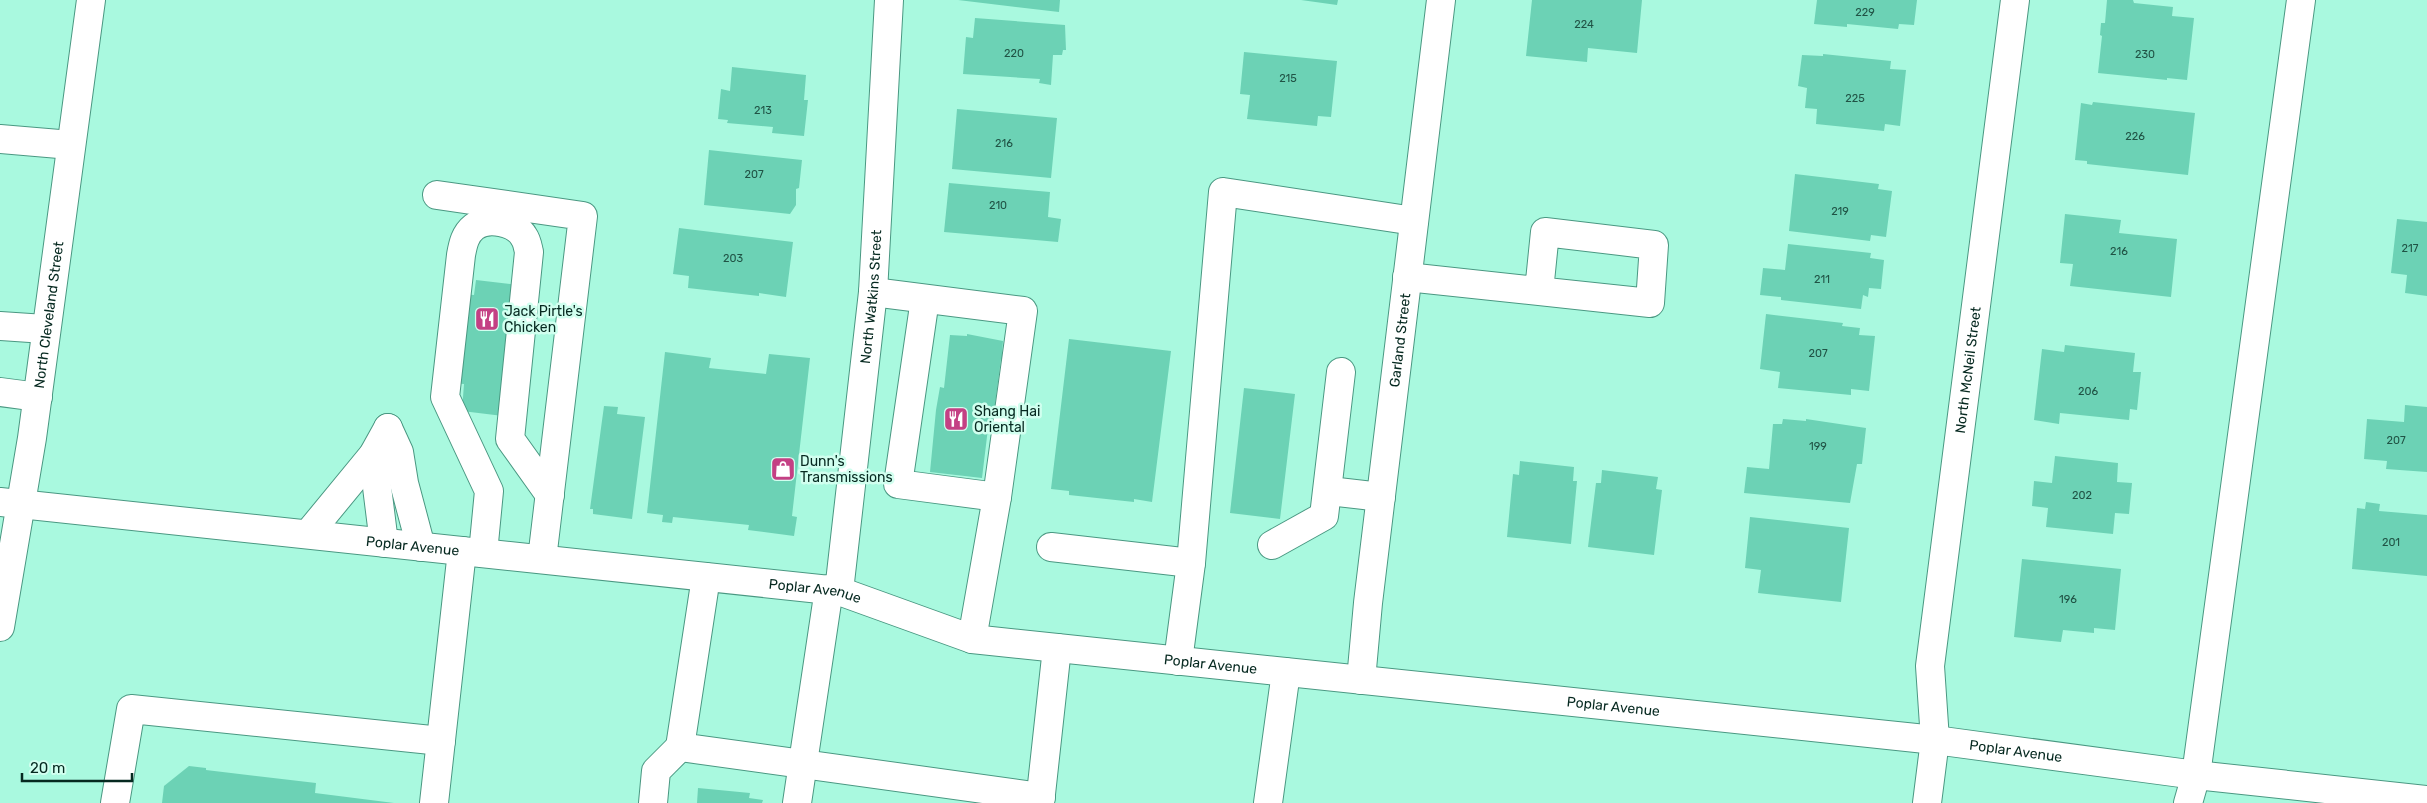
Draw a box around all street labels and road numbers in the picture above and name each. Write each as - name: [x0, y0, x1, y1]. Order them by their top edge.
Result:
- street label: North Watkins Street: [856, 229, 885, 365]
- street label: North Cleveland Street: [30, 240, 67, 389]
- street label: Garland Street: [1386, 292, 1414, 388]
- street label: North McNeil Street: [1951, 305, 1984, 435]
- street label: Poplar Avenue: [365, 532, 460, 559]
- street label: Poplar Avenue: [768, 575, 864, 607]
- street label: Poplar Avenue: [1163, 651, 1258, 677]
- street label: Poplar Avenue: [1566, 693, 1661, 720]
- street label: Poplar Avenue: [1968, 736, 2064, 766]

